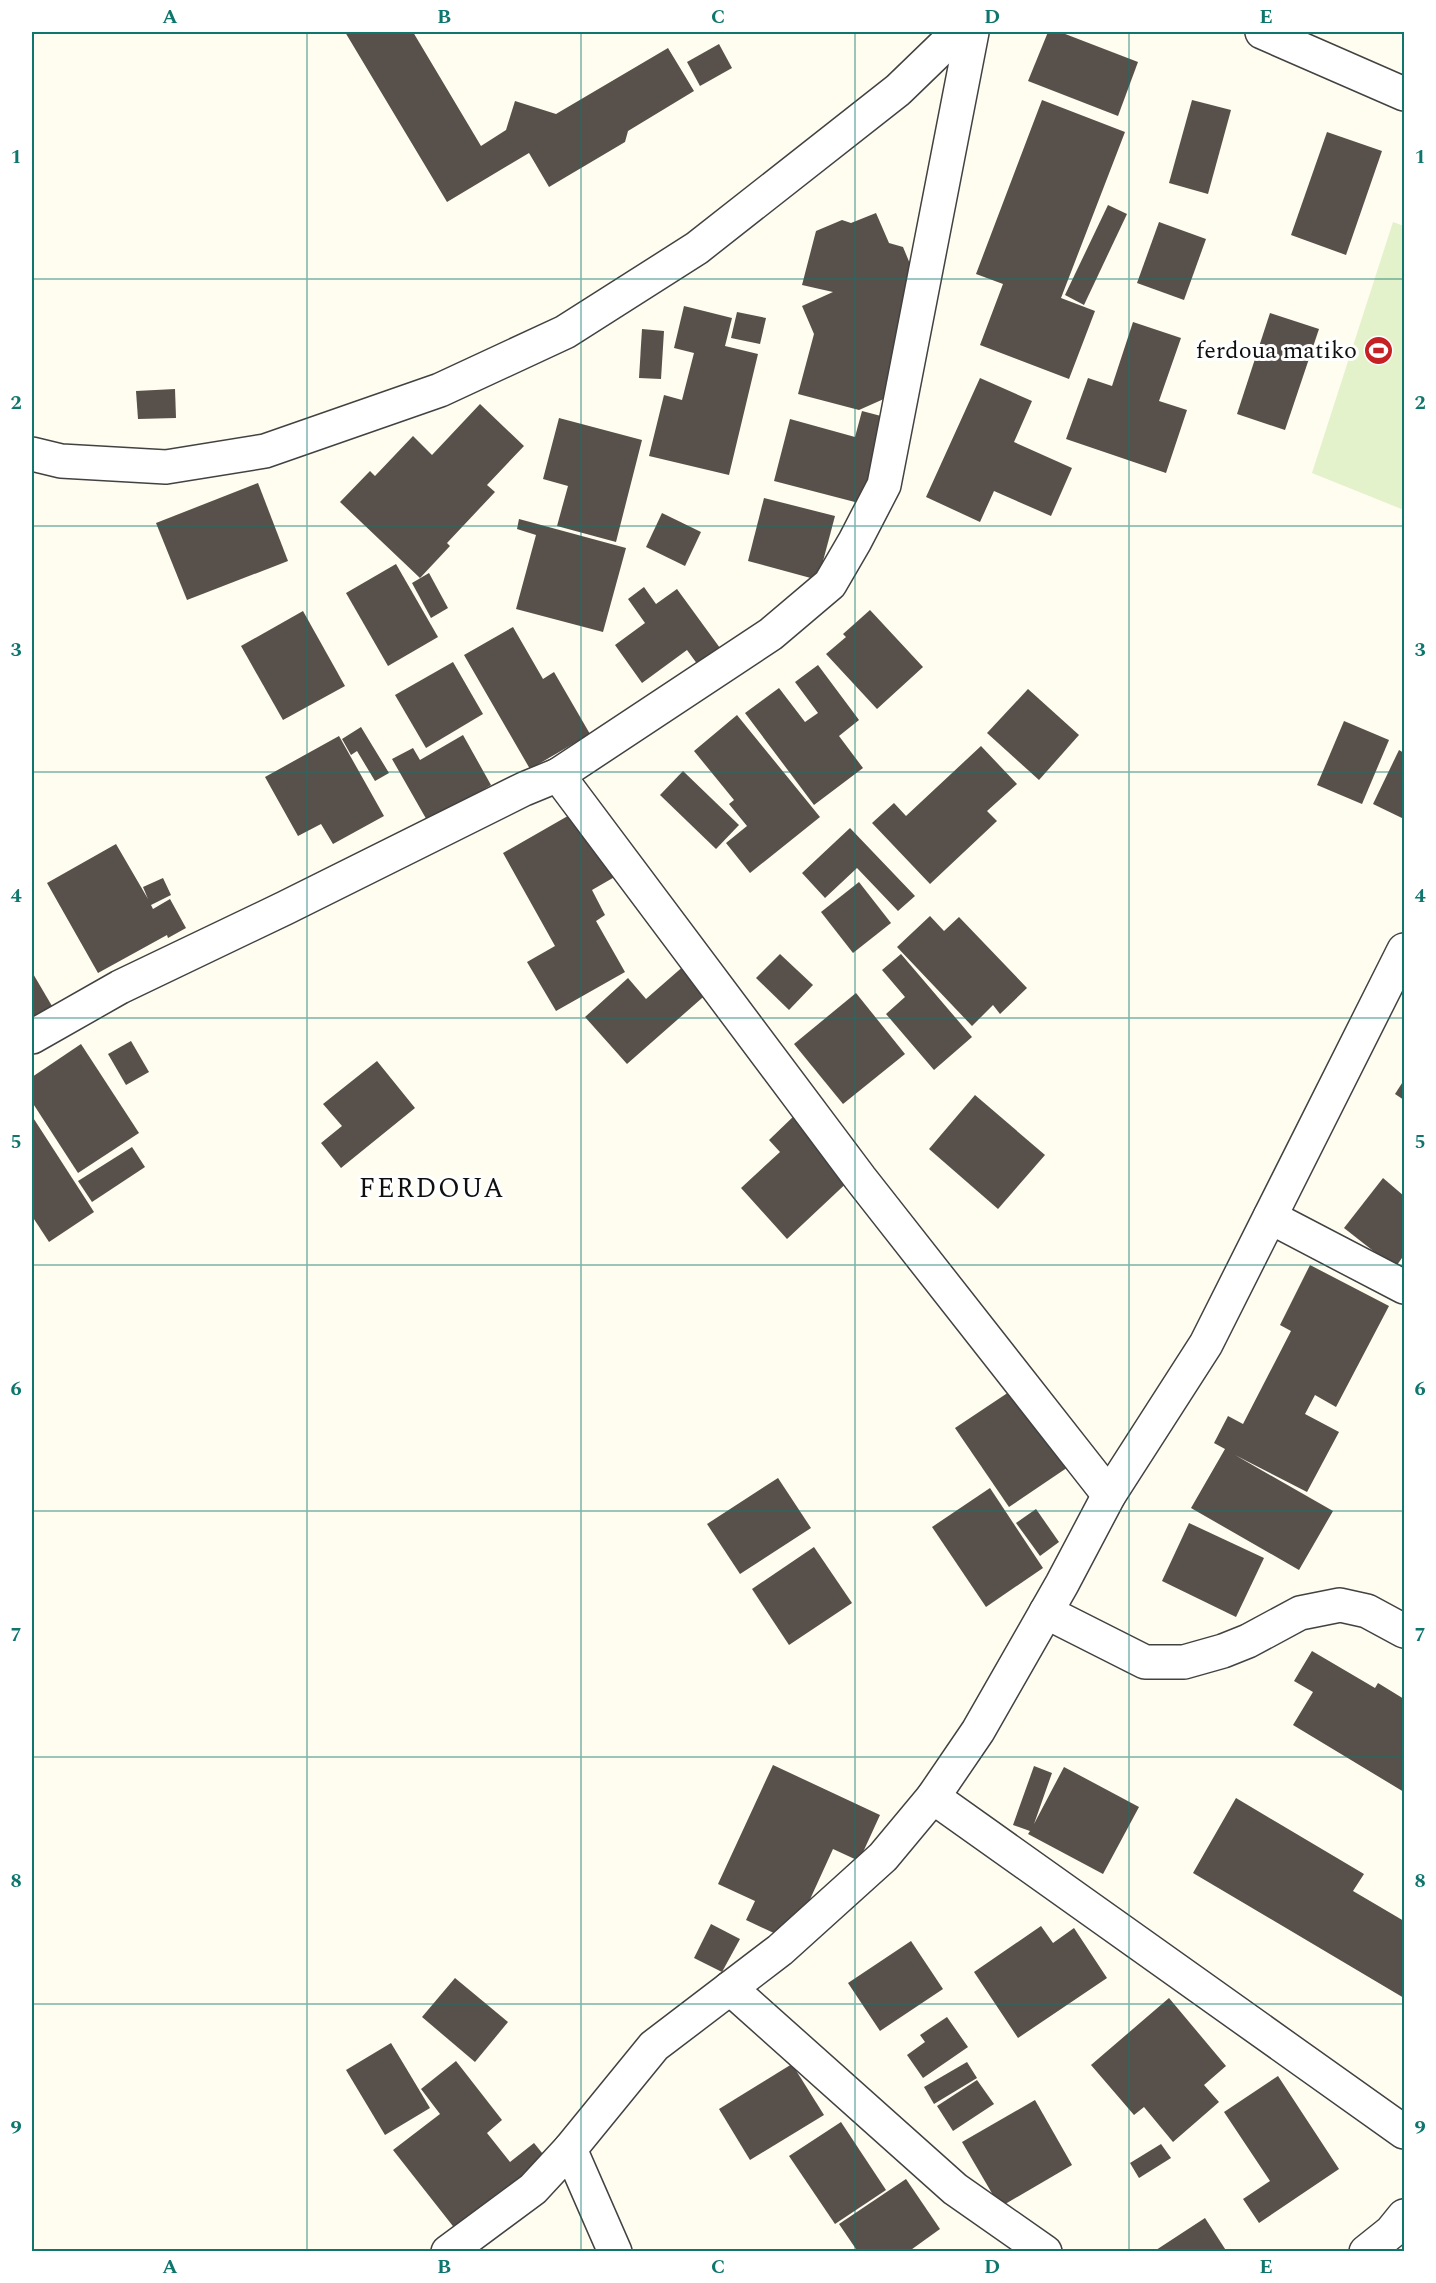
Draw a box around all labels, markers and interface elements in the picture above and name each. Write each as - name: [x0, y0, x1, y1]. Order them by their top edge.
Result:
- text: A: [162, 2, 178, 32]
- text: B: [437, 2, 451, 32]
- text: C: [711, 2, 725, 32]
- text: D: [984, 2, 1000, 32]
- text: E: [1259, 2, 1273, 32]
- text: 1: [10, 142, 22, 172]
- text: 1: [1414, 142, 1426, 172]
- place label: ferdoua matiko: [1196, 333, 1357, 369]
- sports icon: ferdoua matiko: [1362, 334, 1394, 366]
- text: 2: [10, 388, 22, 418]
- text: 2: [1414, 388, 1426, 418]
- text: 3: [10, 635, 22, 665]
- text: 3: [1414, 635, 1426, 665]
- text: 4: [10, 881, 22, 911]
- text: 4: [1414, 881, 1426, 911]
- text: 5: [10, 1127, 22, 1157]
- text: 5: [1414, 1127, 1426, 1157]
- district label: FERDOUA: [359, 1168, 505, 1210]
- text: 6: [10, 1374, 22, 1404]
- text: 6: [1414, 1374, 1426, 1404]
- text: 7: [10, 1620, 22, 1650]
- text: 7: [1414, 1620, 1426, 1650]
- text: 8: [10, 1866, 22, 1896]
- text: 8: [1414, 1866, 1426, 1896]
- text: 9: [10, 2113, 22, 2143]
- text: 9: [1414, 2113, 1426, 2143]
- text: A: [162, 2252, 178, 2282]
- text: B: [437, 2252, 451, 2282]
- text: C: [711, 2252, 725, 2282]
- text: D: [984, 2252, 1000, 2282]
- text: E: [1259, 2252, 1273, 2282]

